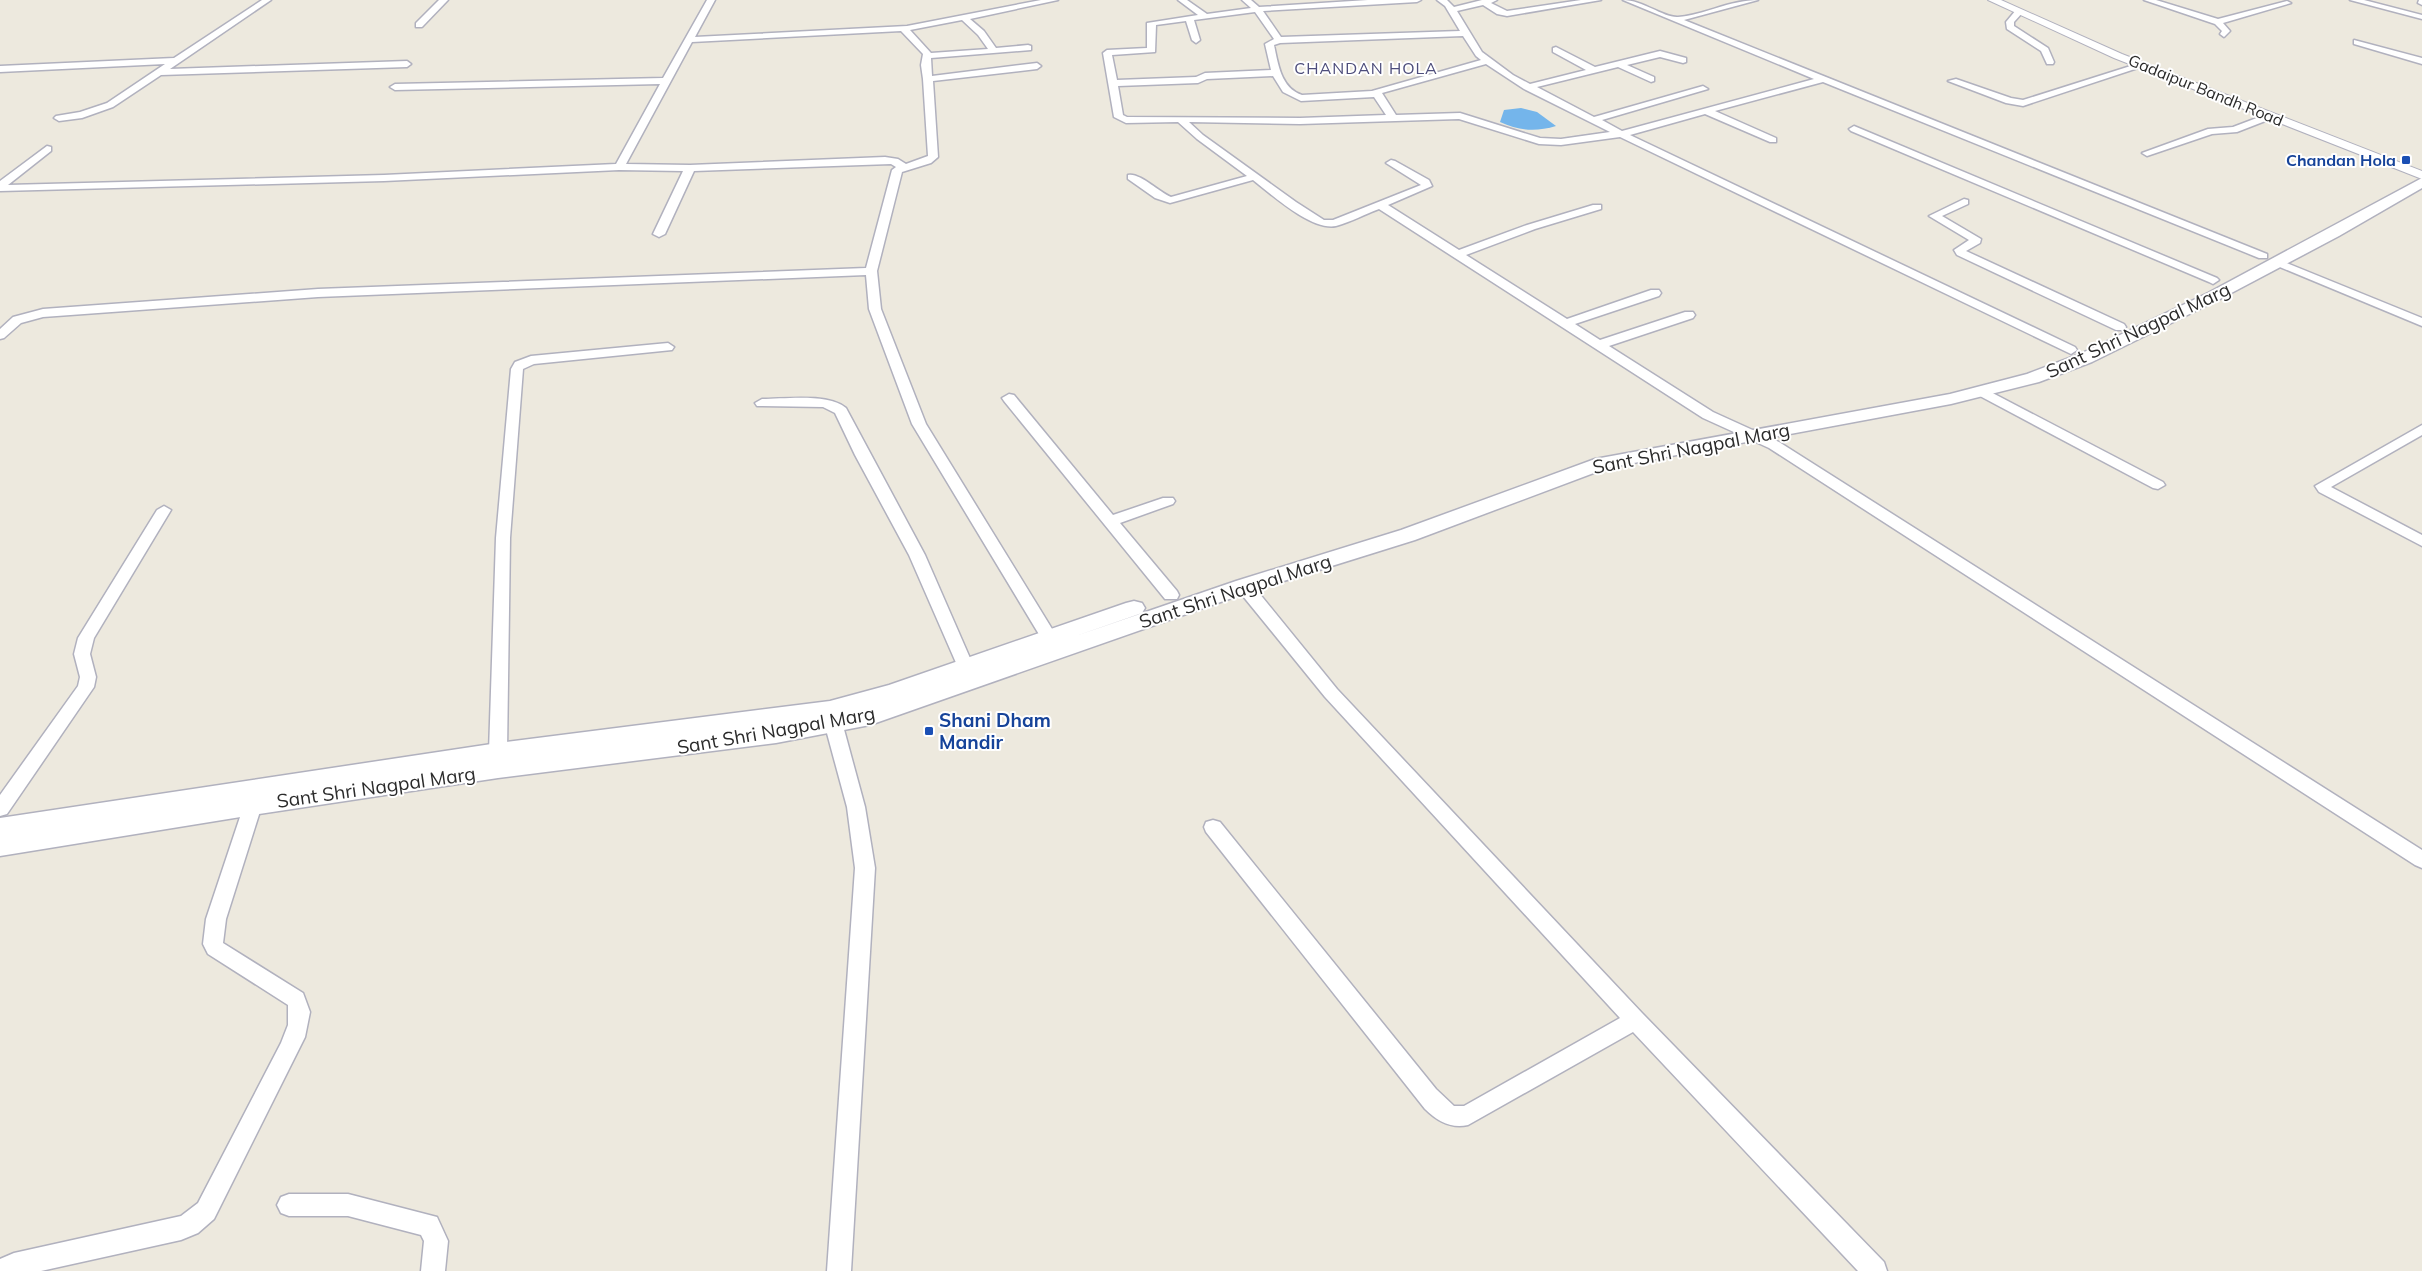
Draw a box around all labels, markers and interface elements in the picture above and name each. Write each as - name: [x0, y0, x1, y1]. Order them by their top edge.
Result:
- street label: Gadaipur Bandh Road: [2126, 50, 2286, 130]
- district label: CHANDAN HOLA: [1294, 58, 1438, 78]
- place label: Chandan Hola: [2286, 150, 2396, 170]
- marker: Chandan Hola: [2400, 154, 2412, 166]
- street label: Sant Shri Nagpal Marg: [2042, 277, 2234, 383]
- street label: Sant Shri Nagpal Marg: [1590, 417, 1792, 479]
- street label: Sant Shri Nagpal Marg: [1136, 549, 1334, 633]
- street label: Sant Shri Nagpal Marg: [675, 701, 877, 759]
- place label: Shani Dham Mandir: [939, 708, 1051, 754]
- marker: Shani Dham Mandir: [923, 725, 935, 737]
- street label: Sant Shri Nagpal Marg: [275, 761, 477, 813]

